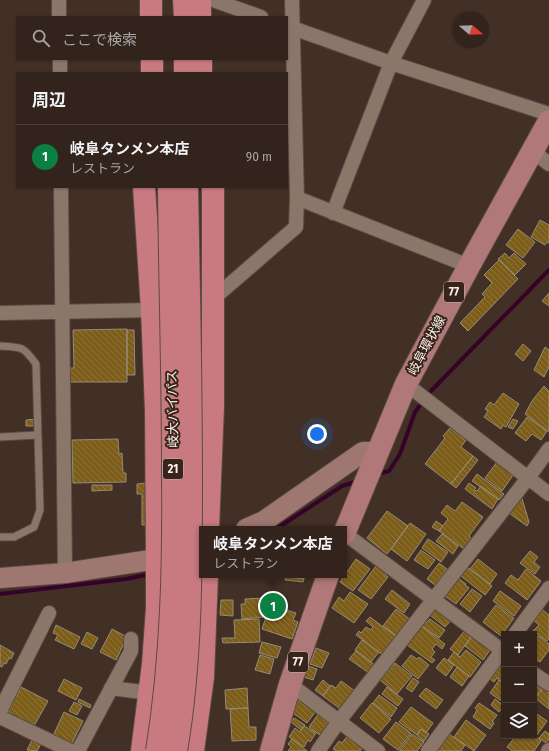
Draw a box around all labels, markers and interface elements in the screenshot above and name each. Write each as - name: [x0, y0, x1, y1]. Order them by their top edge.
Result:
- north arrow: [453, 12, 489, 48]
- search box: [16, 16, 288, 60]
- icon: search: [30, 27, 52, 49]
- text: ここで検索: [62, 31, 137, 49]
- text: 周辺: [32, 90, 66, 111]
- text: 岐阜タンメン本店: [70, 140, 190, 158]
- text: 1: [42, 149, 48, 164]
- text: 90 m: [246, 149, 272, 164]
- text: レストラン: [70, 161, 135, 176]
- road number: 77: [444, 282, 464, 302]
- street label: 岐阜環状線: [405, 313, 448, 377]
- street label: 岐大バイパス: [164, 370, 181, 448]
- your location: [307, 424, 327, 444]
- road number: 21: [163, 459, 183, 479]
- popup: [199, 526, 347, 578]
- text: 岐阜タンメン本店: [213, 535, 333, 553]
- text: レストラン: [213, 556, 278, 571]
- pin: 1: [260, 591, 286, 621]
- map controls: [501, 631, 537, 739]
- button: +: [501, 631, 537, 667]
- road number: 77: [288, 652, 308, 672]
- button: −: [501, 667, 537, 703]
- button: layers: [501, 703, 537, 739]

